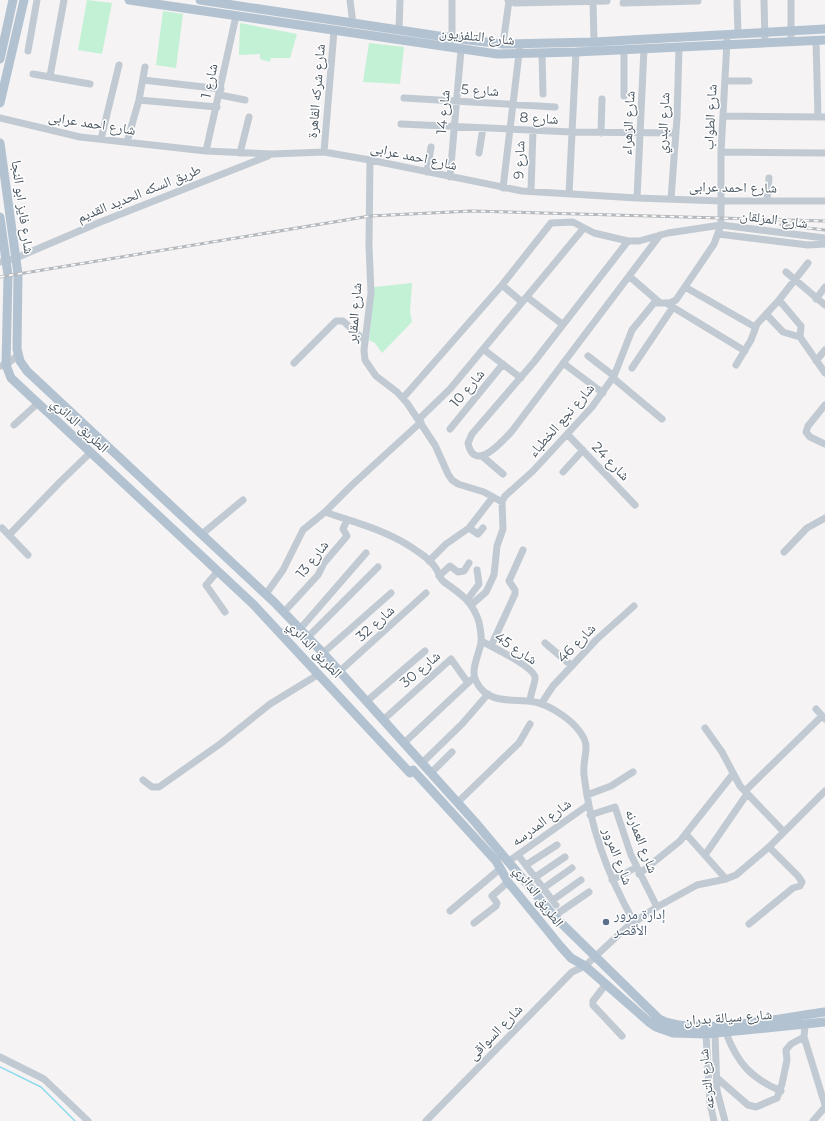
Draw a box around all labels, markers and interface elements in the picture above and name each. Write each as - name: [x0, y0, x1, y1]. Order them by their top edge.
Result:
- street label: شارع التلفزيون: [438, 23, 516, 50]
- street label: شارع شركه القاهرة: [303, 43, 330, 139]
- street label: شارع 1: [197, 62, 222, 100]
- street label: شارع 5: [460, 80, 500, 101]
- street label: شارع الطواب: [699, 84, 722, 151]
- street label: شارع 14: [432, 89, 455, 135]
- street label: شارع الزهراء: [617, 90, 640, 156]
- street label: شارع البدري: [652, 92, 676, 154]
- street label: شارع احمد عرابى: [47, 107, 137, 140]
- street label: شارع 8: [519, 108, 559, 129]
- street label: شارع احمد عرابى: [369, 138, 459, 175]
- street label: شارع 9: [509, 140, 530, 180]
- street label: شارع فايز ابو النجا: [7, 159, 38, 255]
- street label: طريق السكه الحديد القديم: [74, 160, 204, 227]
- street label: شارع احمد عرابى: [689, 177, 777, 198]
- street label: شارع المزلقان: [739, 206, 809, 233]
- street label: شارع المقابر: [342, 282, 367, 345]
- street label: شارع 10: [446, 365, 489, 412]
- street label: شارع نجع الخطباء: [524, 379, 599, 461]
- street label: الطريق الدائري: [46, 394, 113, 458]
- street label: شارع 24: [587, 438, 634, 485]
- street label: شارع 13: [292, 536, 333, 582]
- street label: شارع 32: [352, 601, 399, 646]
- street label: الطريق الدائري: [282, 616, 346, 683]
- street label: شارع 46: [553, 619, 600, 667]
- street label: شارع 45: [491, 628, 541, 669]
- street label: شارع 30: [396, 647, 444, 692]
- street label: شارع المدرسه: [507, 794, 575, 851]
- street label: شارع العمارنه: [621, 806, 662, 876]
- street label: شارع المرور: [598, 824, 637, 888]
- street label: الطريق الدائري: [508, 862, 568, 932]
- place label: إدارة مرور الأقصر: [613, 905, 665, 939]
- marker: إدارة مرور الأقصر: [601, 917, 611, 927]
- street label: شارع السواقى: [464, 1000, 527, 1065]
- street label: شارع سيالة بدران: [683, 1005, 773, 1030]
- street label: شارع الترعه: [694, 1048, 719, 1110]

